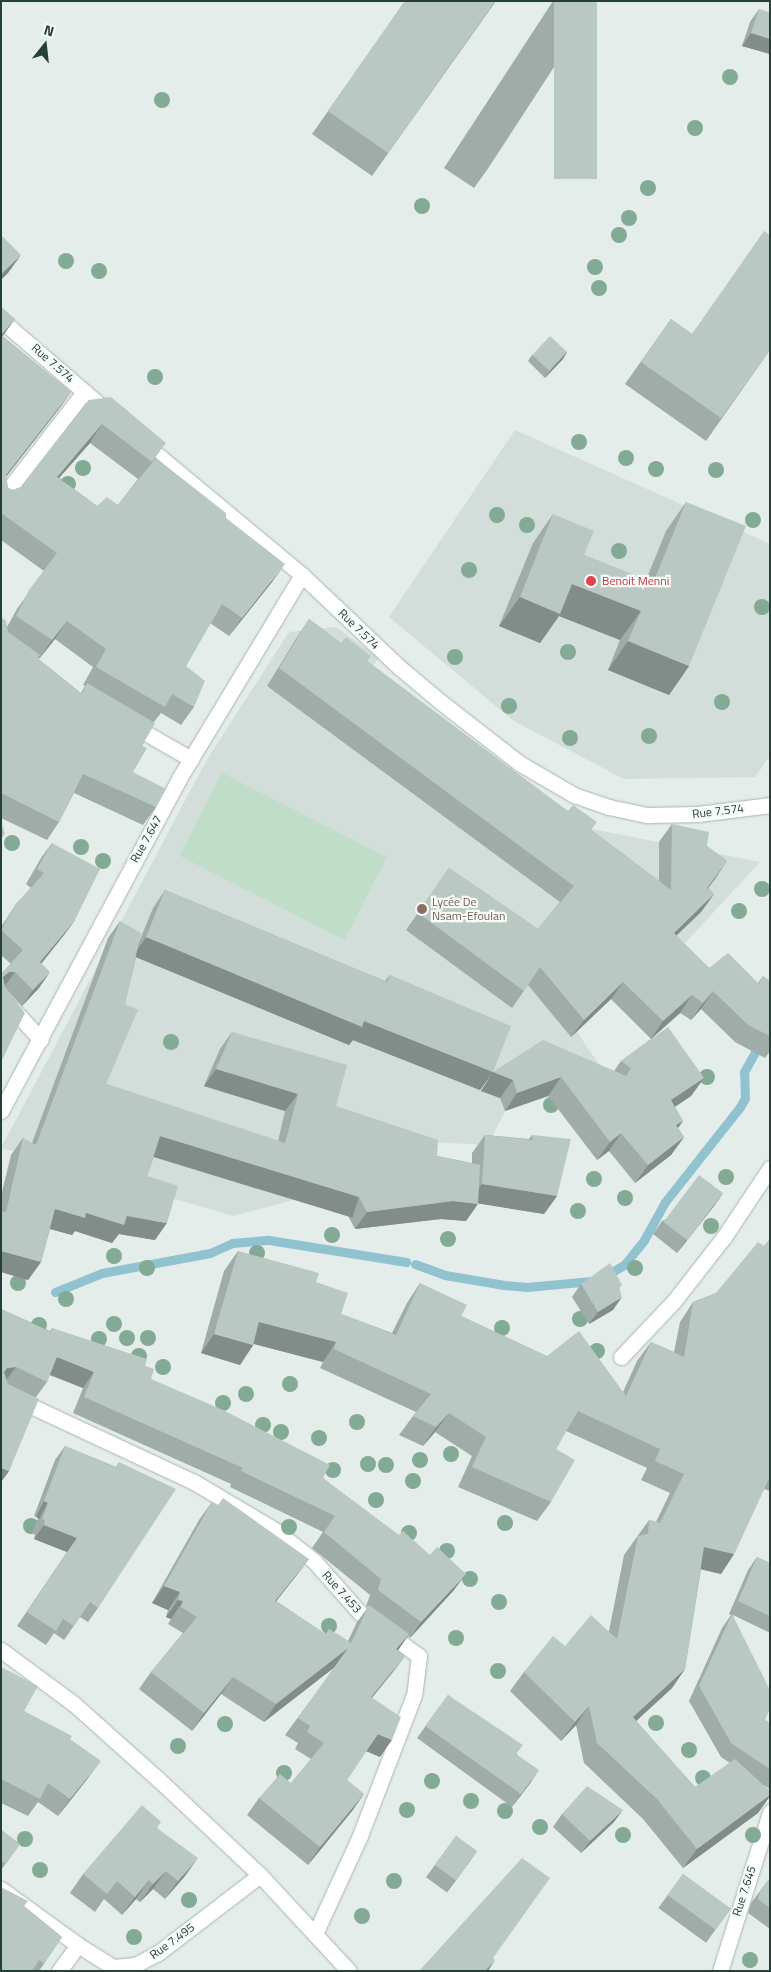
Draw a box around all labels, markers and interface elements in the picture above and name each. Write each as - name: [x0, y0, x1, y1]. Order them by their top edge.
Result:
- text: N: [42, 19, 57, 42]
- north arrow: [20, 20, 70, 70]
- street label: Rue 7.574: [29, 341, 77, 385]
- marker: Benoit Menni: [584, 574, 598, 588]
- place label: Benoit Menni: [602, 574, 669, 588]
- street label: Rue 7.574: [335, 606, 383, 652]
- street label: Rue 7.574: [691, 801, 745, 821]
- street label: Rue 7.647: [127, 813, 165, 865]
- place label: Lycée De Nsam-Efoulan: [432, 895, 505, 923]
- marker: Lycée De Nsam-Efoulan: [416, 903, 428, 915]
- street label: Rue 7.453: [319, 1568, 365, 1616]
- street label: Rue 7.645: [729, 1864, 759, 1918]
- street label: Rue 7.495: [147, 1920, 197, 1962]

